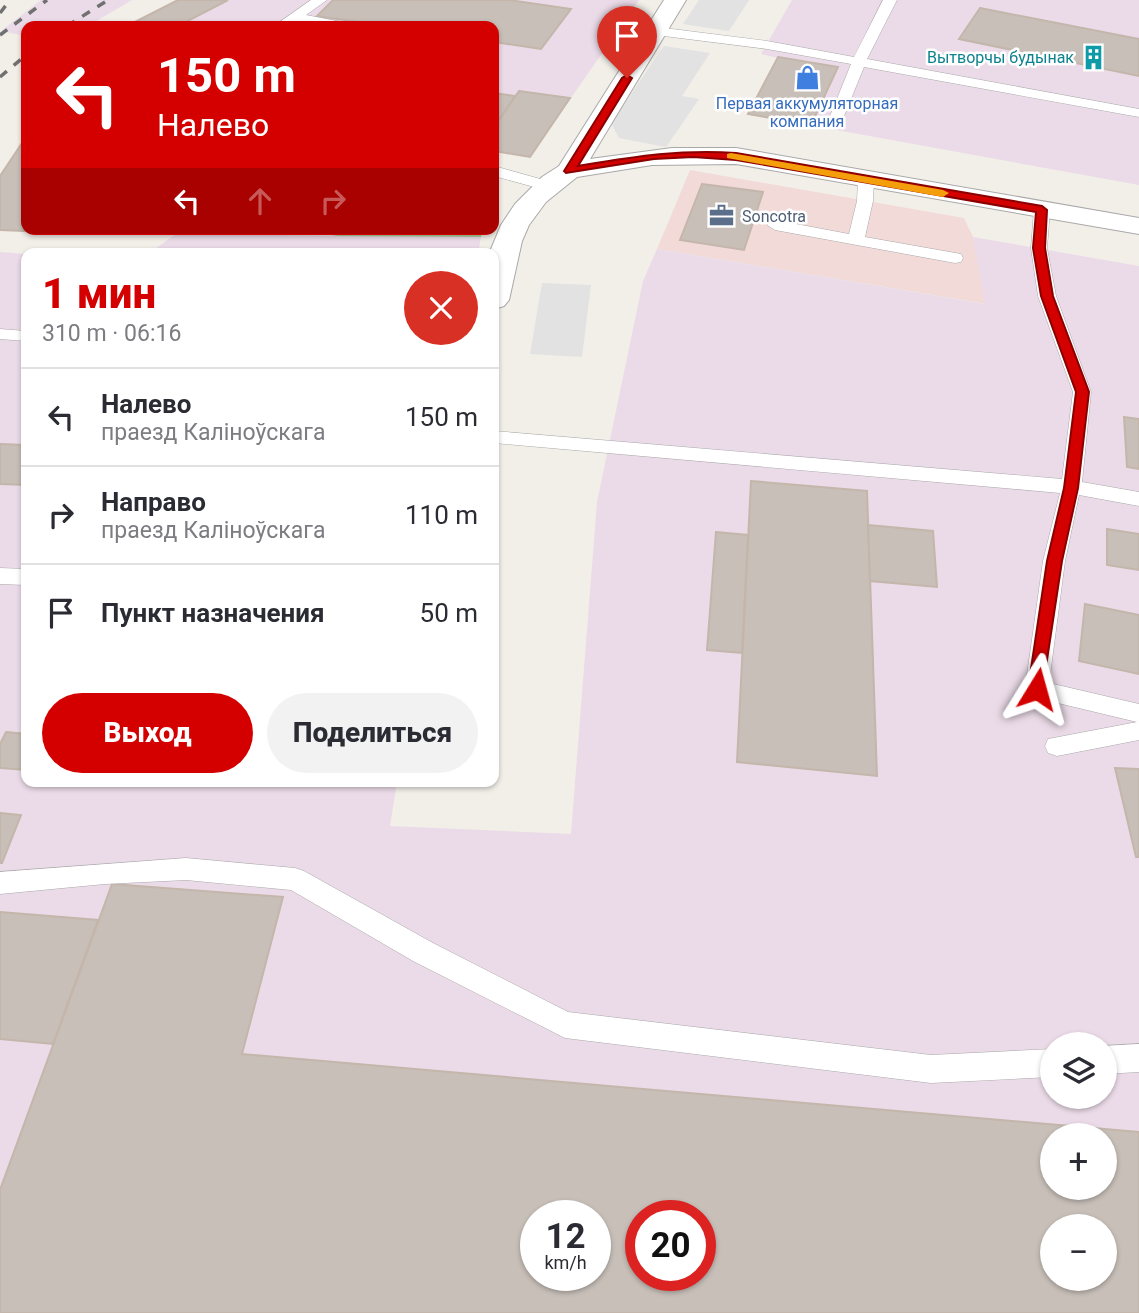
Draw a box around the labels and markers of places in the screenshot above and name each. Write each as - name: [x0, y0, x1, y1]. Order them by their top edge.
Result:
- pin: [597, 6, 657, 78]
- building icon: Вытворчы будынак: [1080, 43, 1108, 71]
- place label: Вытворчы будынак: [927, 48, 1074, 67]
- shop icon: Первая аккумуляторная компания: [793, 63, 821, 91]
- place label: Первая аккумуляторная компания: [716, 94, 898, 131]
- office icon: Soncotra: [708, 202, 736, 230]
- place label: Soncotra: [742, 207, 806, 226]

